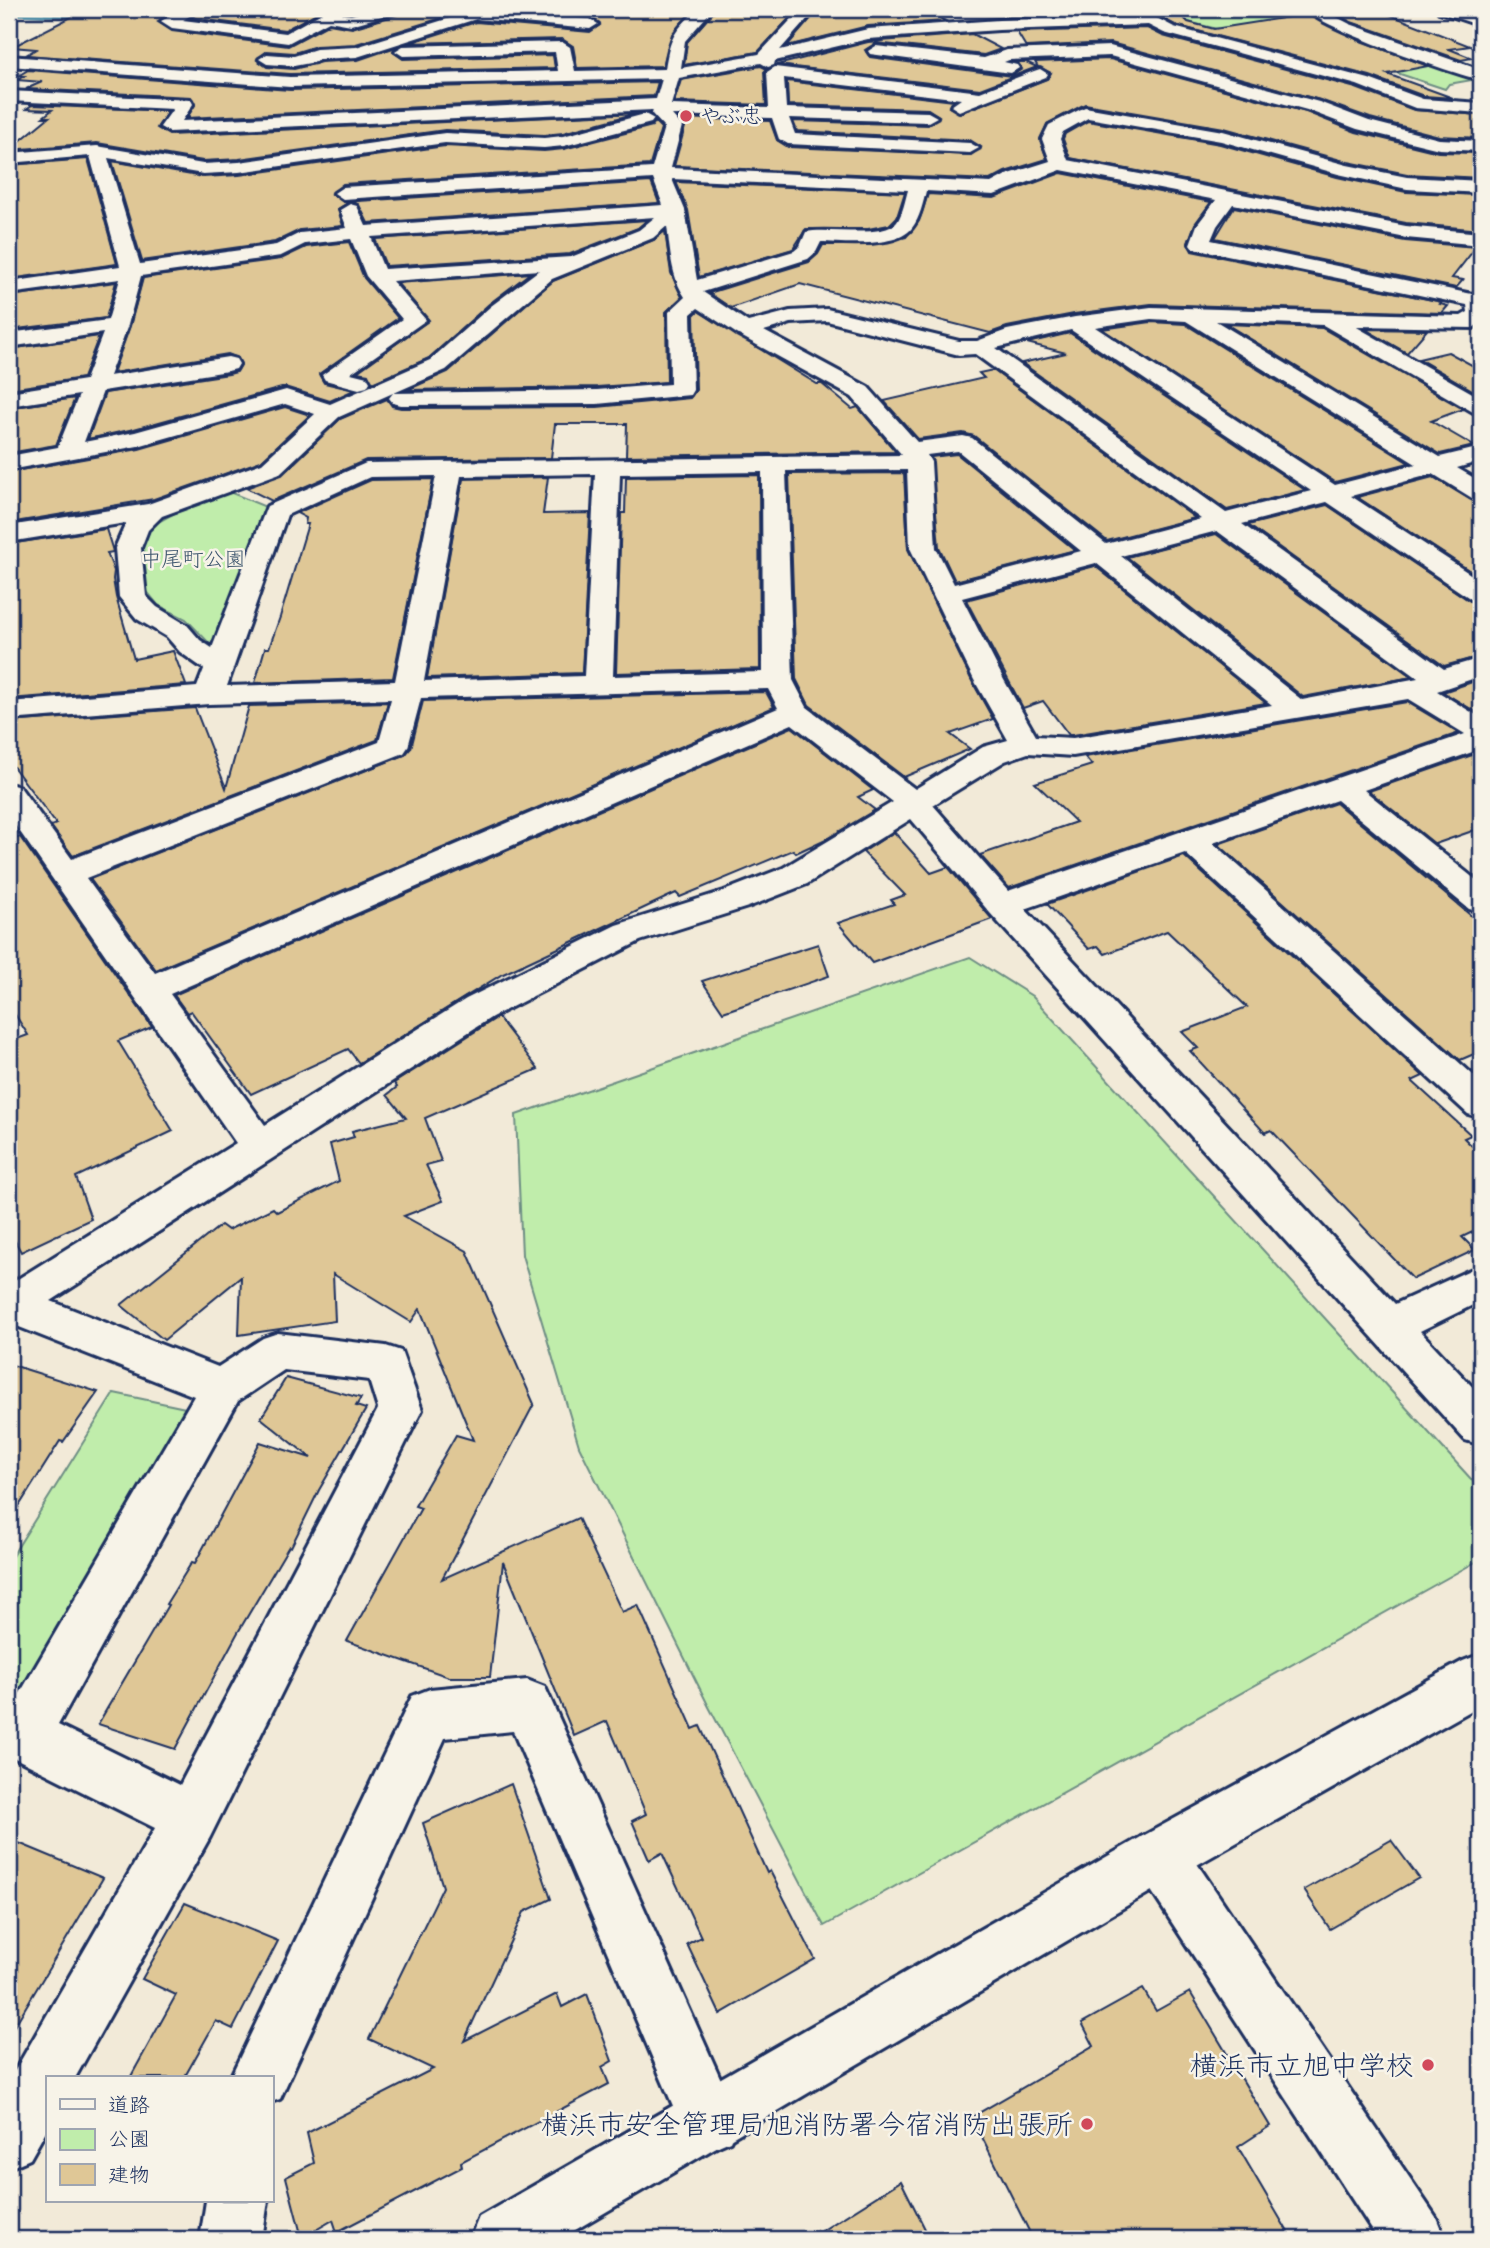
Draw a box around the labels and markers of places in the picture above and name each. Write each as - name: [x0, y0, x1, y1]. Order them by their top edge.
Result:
- place label: やぶ忠: [700, 103, 762, 130]
- marker: やぶ忠: [678, 108, 694, 124]
- place label: 横浜市立旭中学校: [1190, 2049, 1414, 2084]
- marker: 横浜市立旭中学校: [1420, 2057, 1436, 2073]
- place label: 横浜市安全管理局旭消防署今宿消防出張所: [541, 2108, 1073, 2143]
- marker: 横浜市安全管理局旭消防署今宿消防出張所: [1079, 2116, 1095, 2132]

